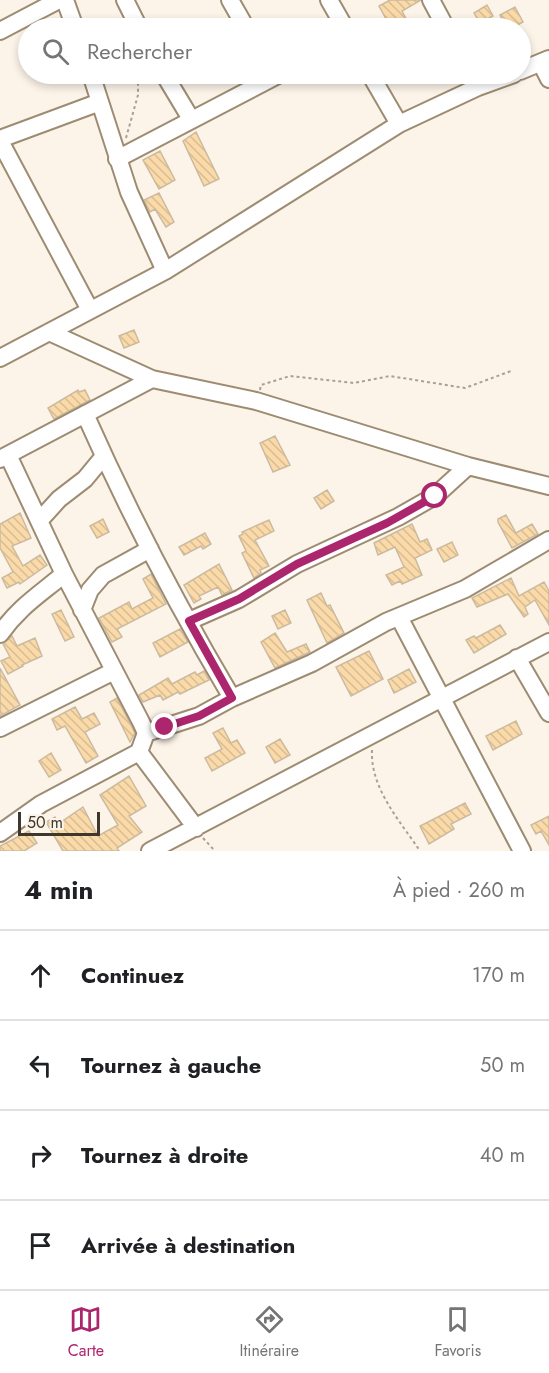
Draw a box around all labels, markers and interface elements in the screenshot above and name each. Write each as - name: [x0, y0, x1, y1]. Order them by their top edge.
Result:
- search box: [18, 18, 531, 84]
- icon: search: [39, 35, 72, 68]
- text: Rechercher: [87, 35, 192, 67]
- route start: [421, 482, 447, 508]
- route end: [151, 713, 177, 739]
- scale bar: [18, 809, 100, 836]
- text: 50 m: [27, 811, 63, 834]
- text: 4 min: [24, 871, 93, 909]
- text: À pied · 260 m: [393, 876, 525, 905]
- icon: ahead: [24, 959, 57, 992]
- text: Continuez: [81, 959, 184, 991]
- text: 170 m: [472, 961, 525, 990]
- icon: left: [24, 1049, 57, 1082]
- text: Tournez à gauche: [81, 1049, 261, 1081]
- text: 50 m: [480, 1051, 525, 1080]
- icon: right: [24, 1139, 57, 1172]
- text: Tournez à droite: [81, 1139, 248, 1171]
- text: 40 m: [480, 1141, 525, 1170]
- icon: arrive: [24, 1229, 57, 1262]
- text: Arrivée à destination: [81, 1229, 295, 1261]
- tab: Carte: [68, 1303, 104, 1362]
- tab: Itinéraire: [240, 1303, 299, 1362]
- tab: Favoris: [434, 1303, 481, 1362]

